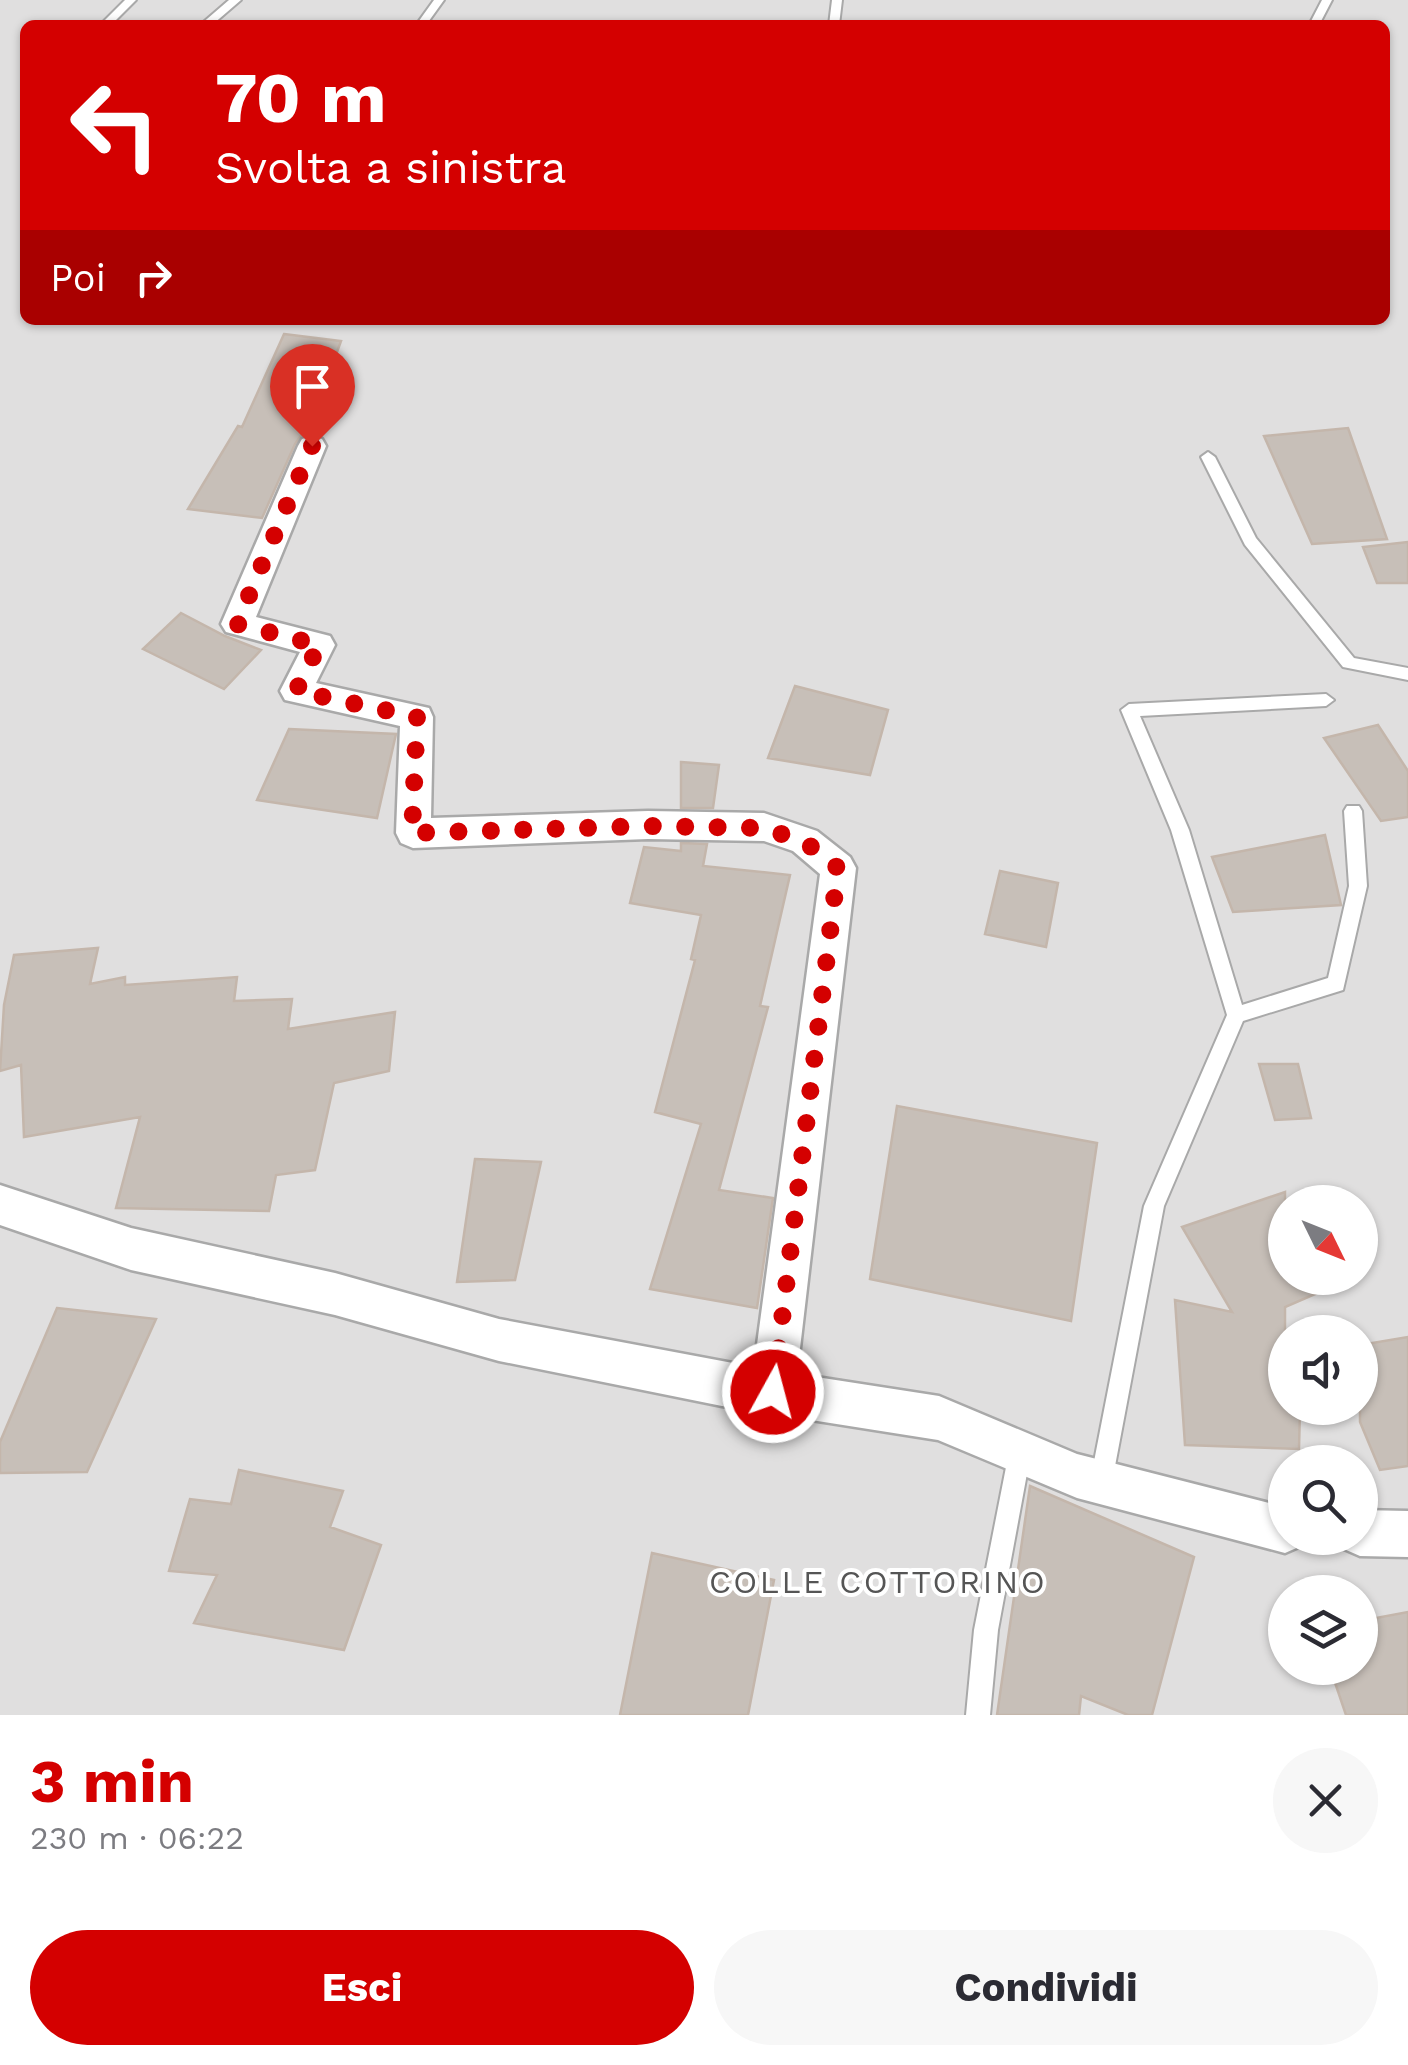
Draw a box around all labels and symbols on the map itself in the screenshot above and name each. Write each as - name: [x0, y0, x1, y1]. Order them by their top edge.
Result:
- pin: [270, 344, 355, 447]
- north arrow: [1268, 1185, 1378, 1295]
- position arrow: [721, 1340, 825, 1444]
- district label: COLLE COTTORINO: [709, 1563, 1047, 1601]

